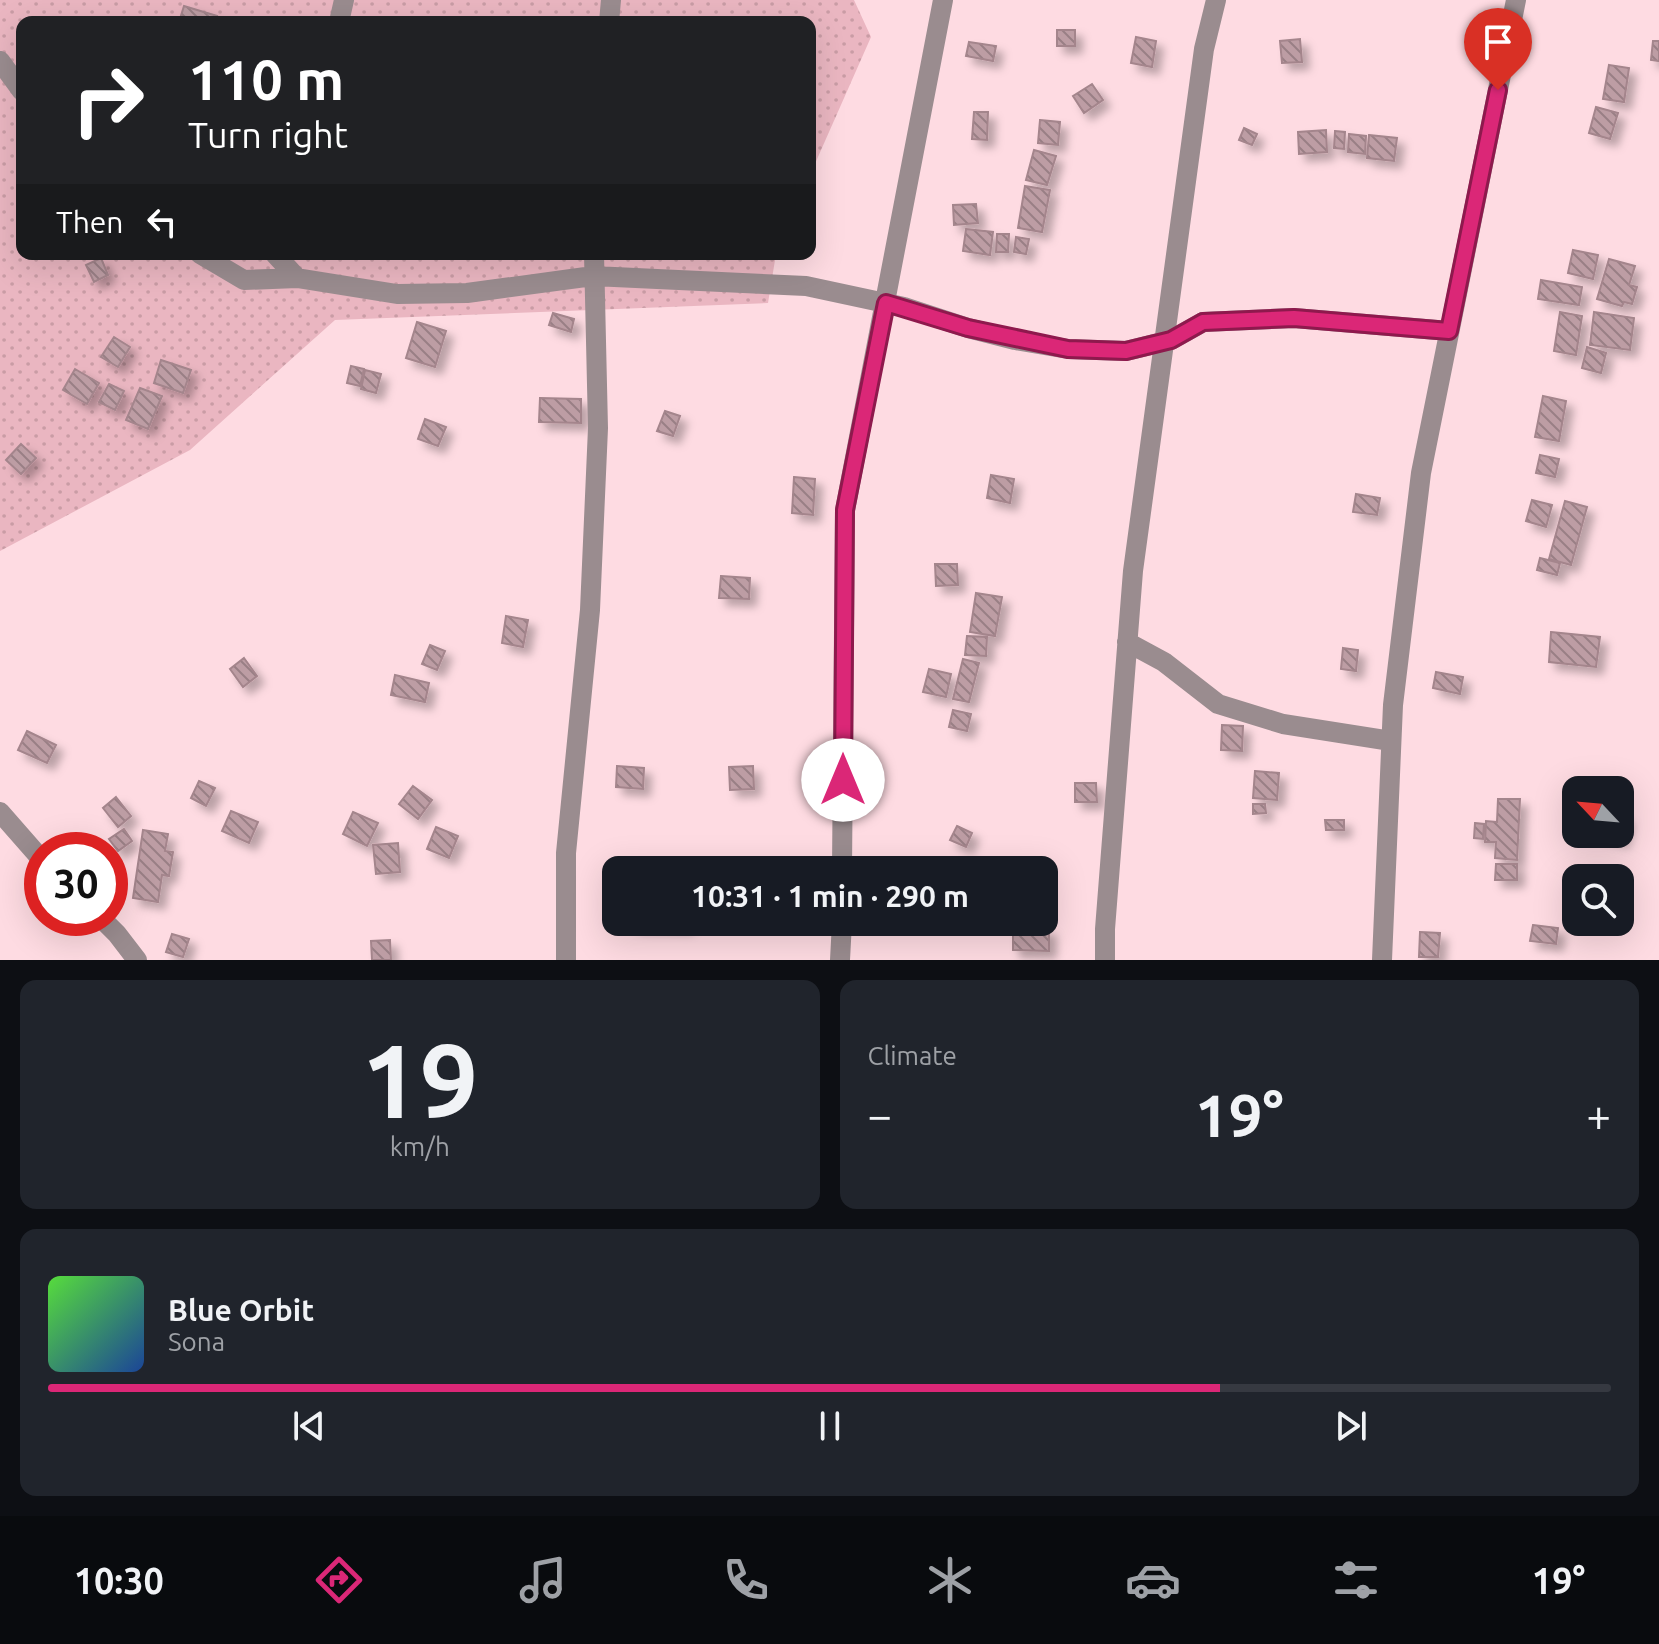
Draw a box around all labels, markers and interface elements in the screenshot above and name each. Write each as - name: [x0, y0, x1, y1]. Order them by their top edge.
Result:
- pin: [1464, 8, 1532, 90]
- icon: arrive: [1476, 20, 1520, 64]
- icon: right: [56, 48, 160, 152]
- text: 110 m: [188, 48, 344, 111]
- text: Turn right: [188, 114, 348, 155]
- icon: left: [140, 200, 184, 244]
- text: Then: [56, 205, 124, 239]
- position arrow: [801, 738, 885, 822]
- north arrow: [1562, 776, 1634, 848]
- map controls: [1562, 776, 1634, 936]
- speed limit sign: 30: [24, 832, 128, 936]
- button: search: [1562, 864, 1634, 936]
- text: 10:31 · 1 min · 290 m: [691, 879, 969, 913]
- text: 19: [361, 1021, 478, 1138]
- text: Climate: [868, 1041, 957, 1070]
- text: 19°: [1195, 1081, 1284, 1148]
- text: −: [868, 1090, 892, 1139]
- text: +: [1586, 1090, 1611, 1139]
- text: km/h: [390, 1132, 450, 1161]
- text: Blue Orbit: [168, 1293, 314, 1327]
- text: Sona: [168, 1327, 225, 1356]
- icon: previous: [287, 1404, 331, 1448]
- icon: pause: [808, 1404, 852, 1448]
- icon: next: [1329, 1404, 1373, 1448]
- icon: directions: [311, 1552, 367, 1608]
- icon: music: [515, 1552, 571, 1608]
- icon: phone: [718, 1552, 774, 1608]
- icon: climate: [922, 1552, 978, 1608]
- icon: car: [1125, 1552, 1181, 1608]
- icon: filters: [1328, 1552, 1384, 1608]
- text: 10:30: [74, 1560, 164, 1601]
- text: 19°: [1532, 1560, 1585, 1601]

